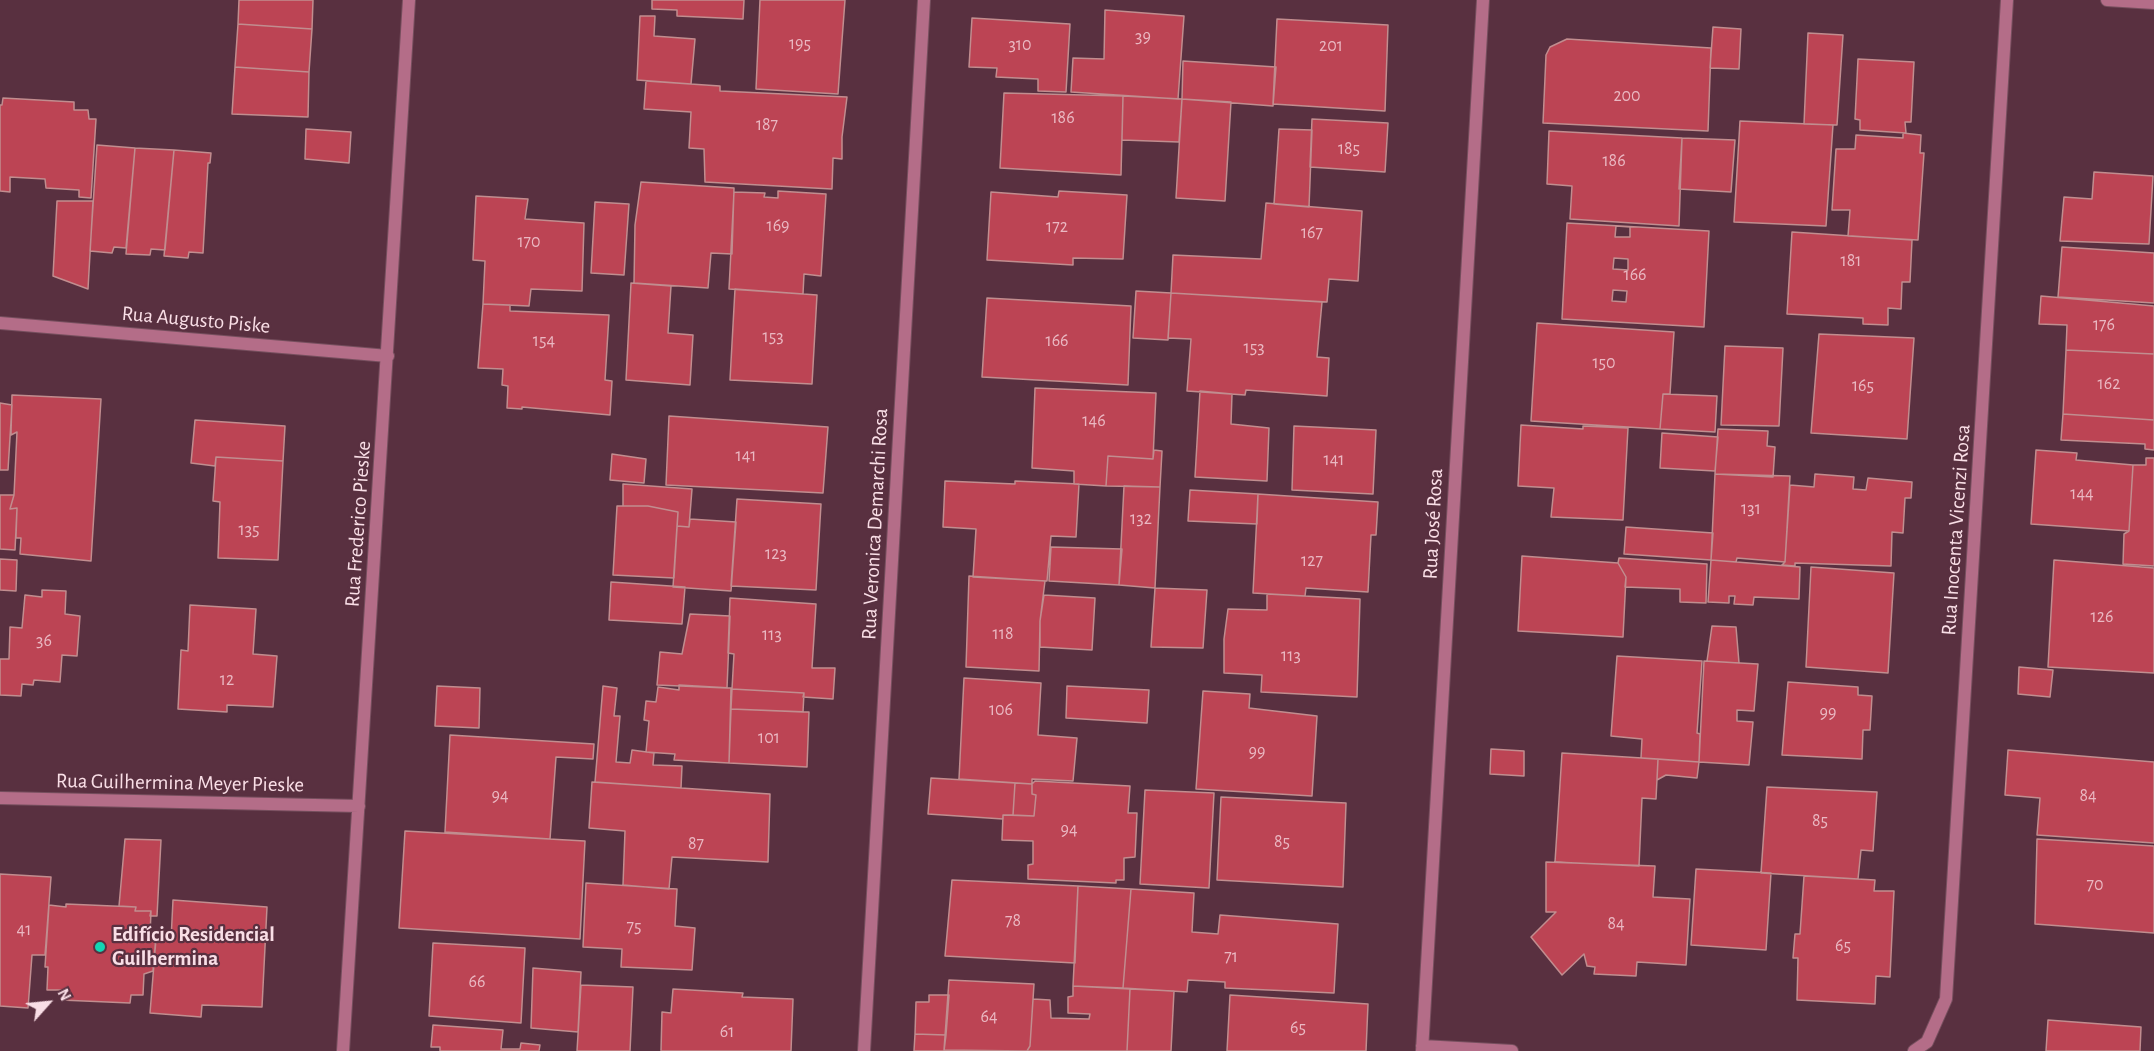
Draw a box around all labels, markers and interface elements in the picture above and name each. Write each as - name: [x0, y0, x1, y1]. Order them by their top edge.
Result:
- house number: 39: [1135, 26, 1151, 48]
- house number: 195: [789, 33, 811, 55]
- house number: 310: [1008, 34, 1032, 56]
- house number: 201: [1319, 35, 1343, 57]
- house number: 200: [1613, 85, 1641, 107]
- house number: 186: [1051, 107, 1075, 129]
- house number: 187: [756, 114, 778, 136]
- house number: 185: [1338, 138, 1360, 160]
- house number: 186: [1602, 150, 1626, 172]
- house number: 169: [766, 215, 790, 237]
- house number: 172: [1046, 216, 1068, 238]
- house number: 167: [1301, 222, 1323, 244]
- house number: 170: [517, 231, 541, 253]
- house number: 181: [1841, 250, 1861, 272]
- house number: 166: [1623, 264, 1647, 286]
- street label: Rua Augusto Piske: [121, 301, 271, 339]
- house number: 176: [2093, 314, 2115, 336]
- house number: 153: [762, 326, 784, 348]
- house number: 154: [533, 330, 555, 352]
- house number: 166: [1045, 330, 1069, 352]
- house number: 153: [1243, 337, 1265, 359]
- house number: 150: [1592, 352, 1616, 374]
- house number: 162: [2098, 373, 2120, 395]
- house number: 165: [1852, 375, 1874, 397]
- street label: Rua Veronica Demarchi Rosa: [856, 407, 894, 641]
- house number: 146: [1082, 410, 1106, 432]
- street label: Rua Inocenta Vicenzi Rosa: [1936, 424, 1976, 636]
- street label: Rua Frederico Pieske: [340, 440, 376, 608]
- house number: 141: [735, 445, 757, 467]
- house number: 141: [1323, 449, 1345, 471]
- street label: Rua José Rosa: [1418, 468, 1448, 580]
- house number: 144: [2070, 483, 2094, 505]
- house number: 131: [1741, 498, 1761, 520]
- house number: 132: [1130, 508, 1152, 530]
- house number: 135: [238, 519, 260, 541]
- house number: 123: [765, 543, 787, 565]
- house number: 127: [1301, 550, 1323, 572]
- house number: 126: [2091, 606, 2113, 628]
- house number: 118: [993, 623, 1013, 645]
- house number: 113: [762, 624, 782, 646]
- house number: 36: [36, 630, 52, 652]
- house number: 113: [1281, 645, 1301, 667]
- house number: 12: [220, 669, 234, 691]
- house number: 106: [989, 699, 1013, 721]
- house number: 99: [1820, 702, 1836, 724]
- house number: 101: [758, 727, 780, 749]
- house number: 99: [1249, 741, 1265, 763]
- street label: Rua Guilhermina Meyer Pieske: [56, 768, 304, 798]
- house number: 94: [491, 785, 509, 807]
- house number: 84: [2079, 785, 2097, 807]
- house number: 85: [1812, 810, 1828, 832]
- house number: 94: [1060, 819, 1078, 841]
- house number: 85: [1274, 831, 1290, 853]
- house number: 87: [688, 833, 704, 855]
- house number: 70: [2086, 874, 2104, 896]
- house number: 78: [1005, 910, 1021, 932]
- house number: 84: [1607, 913, 1625, 935]
- house number: 75: [626, 916, 642, 938]
- house number: 41: [17, 919, 31, 941]
- place label: Edifício Residencial Guilhermina: [112, 922, 275, 972]
- house number: 65: [1835, 935, 1851, 957]
- marker: Edifício Residencial Guilhermina: [93, 940, 107, 954]
- house number: 71: [1224, 946, 1238, 968]
- house number: 66: [469, 971, 485, 993]
- north arrow: [18, 973, 78, 1033]
- text: N: [54, 986, 74, 1003]
- house number: 64: [980, 1006, 998, 1028]
- house number: 65: [1290, 1017, 1306, 1039]
- house number: 61: [720, 1021, 734, 1043]

